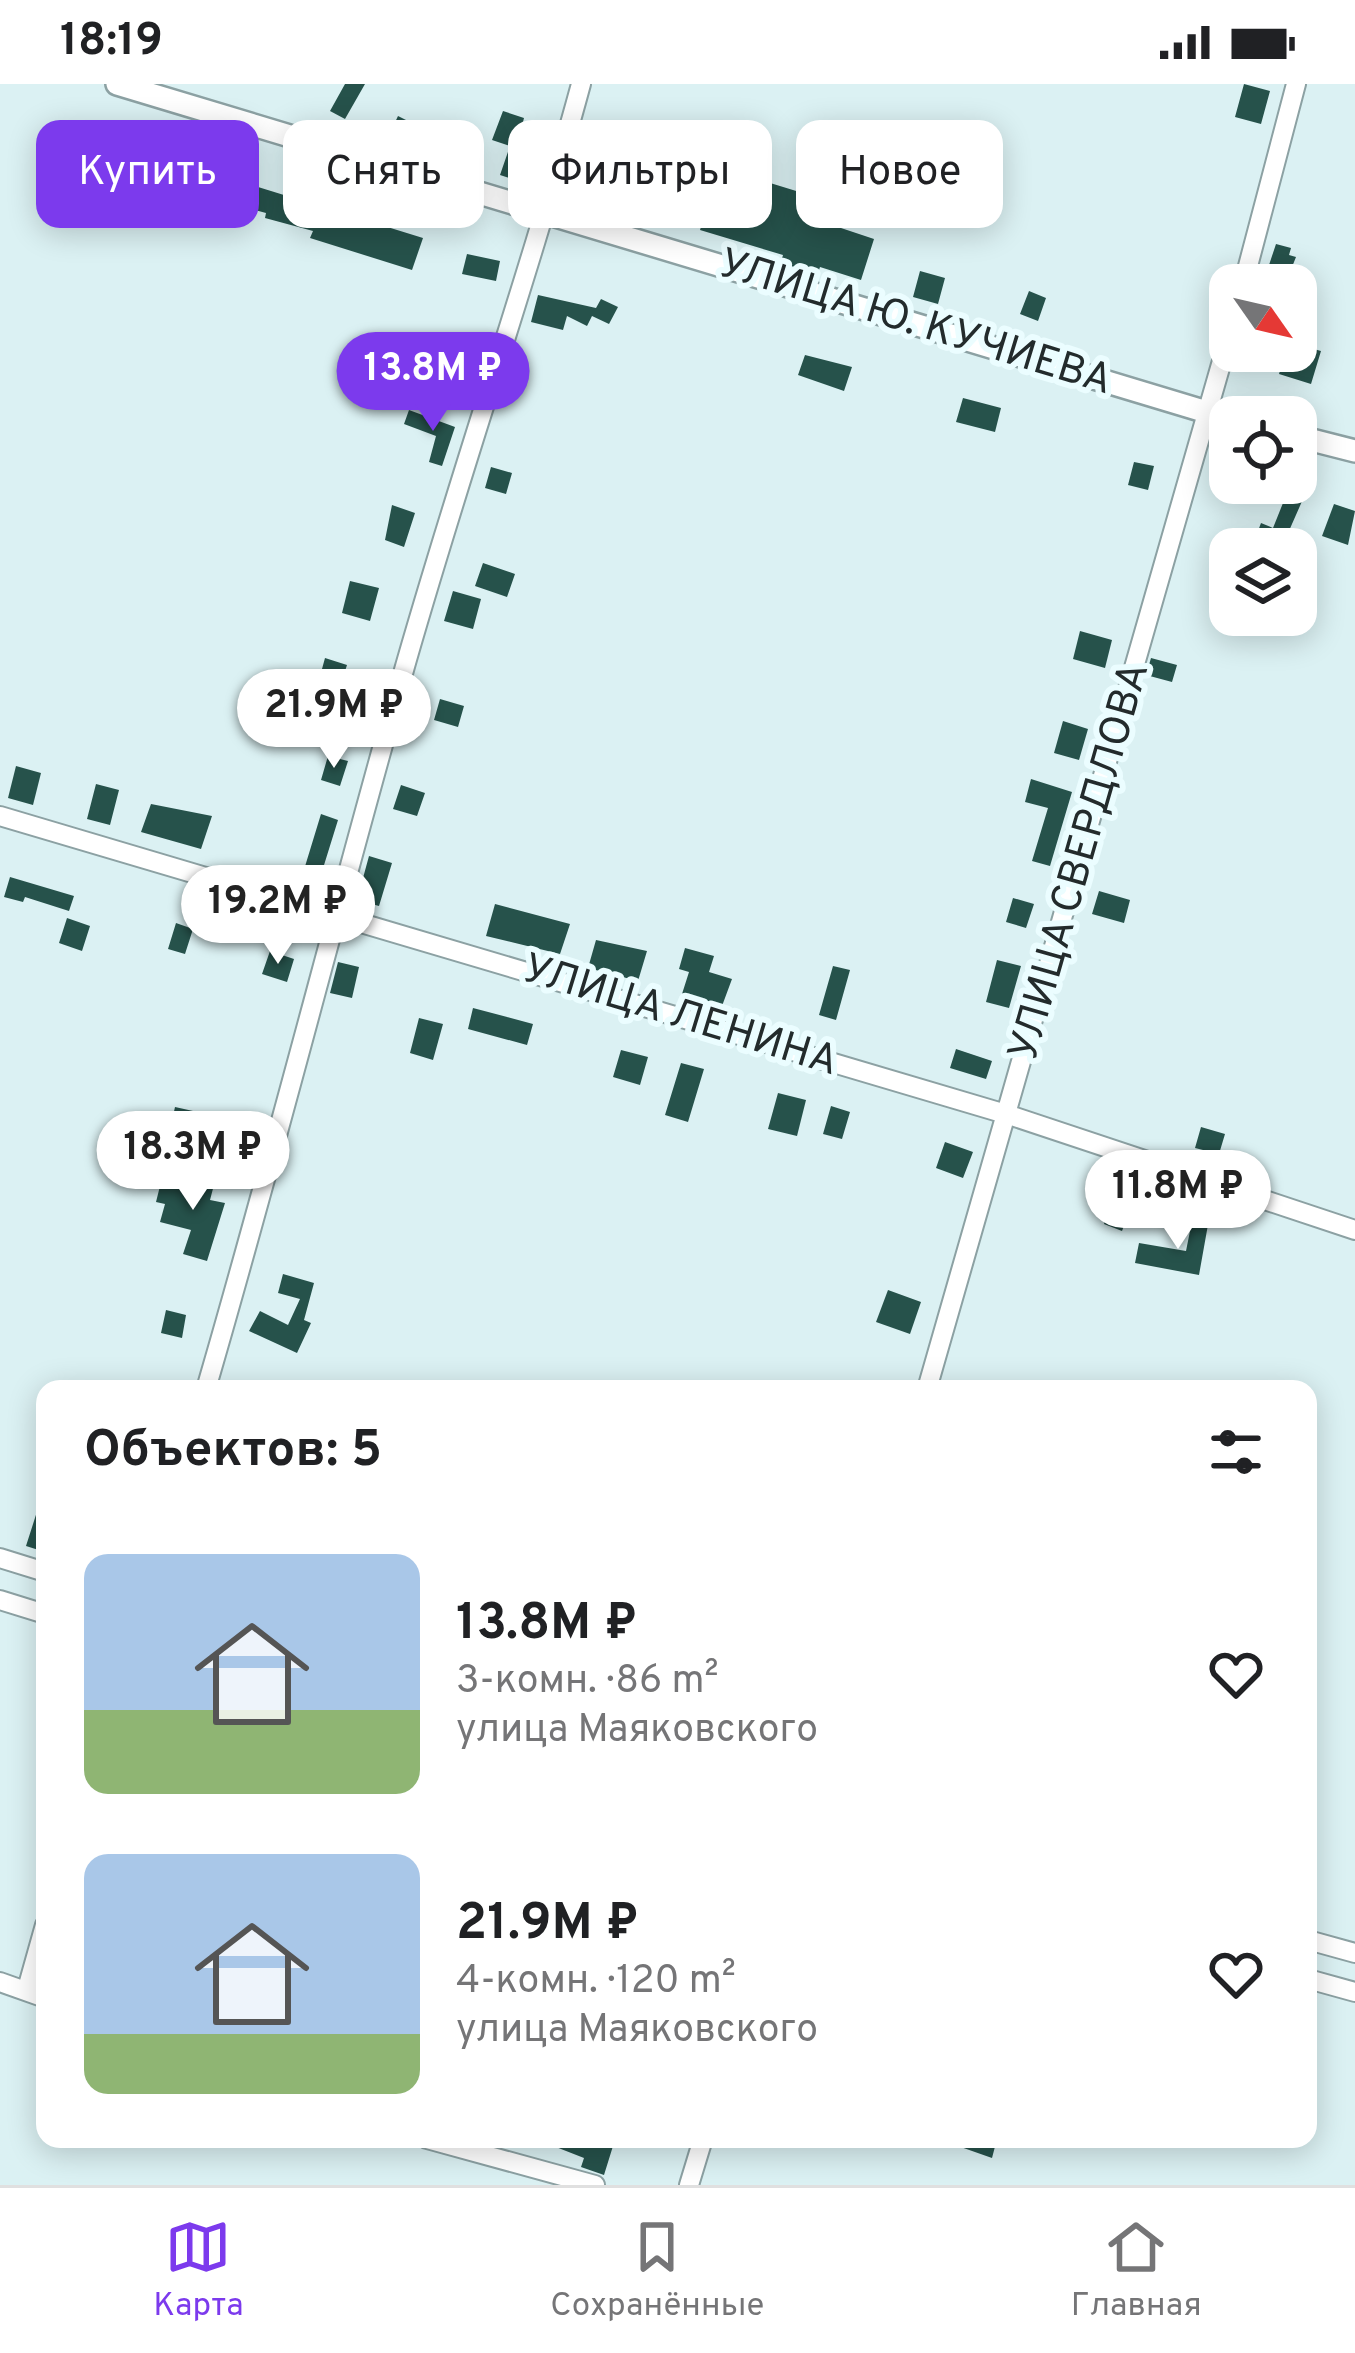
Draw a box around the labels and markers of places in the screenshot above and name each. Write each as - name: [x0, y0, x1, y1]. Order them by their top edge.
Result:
- pin: 13.8M ₽: [322, 332, 544, 434]
- pin: 21.9M ₽: [223, 669, 445, 771]
- pin: 19.2M ₽: [167, 865, 389, 967]
- pin: 18.3M ₽: [82, 1111, 304, 1213]
- pin: 11.8M ₽: [1067, 1150, 1289, 1252]

